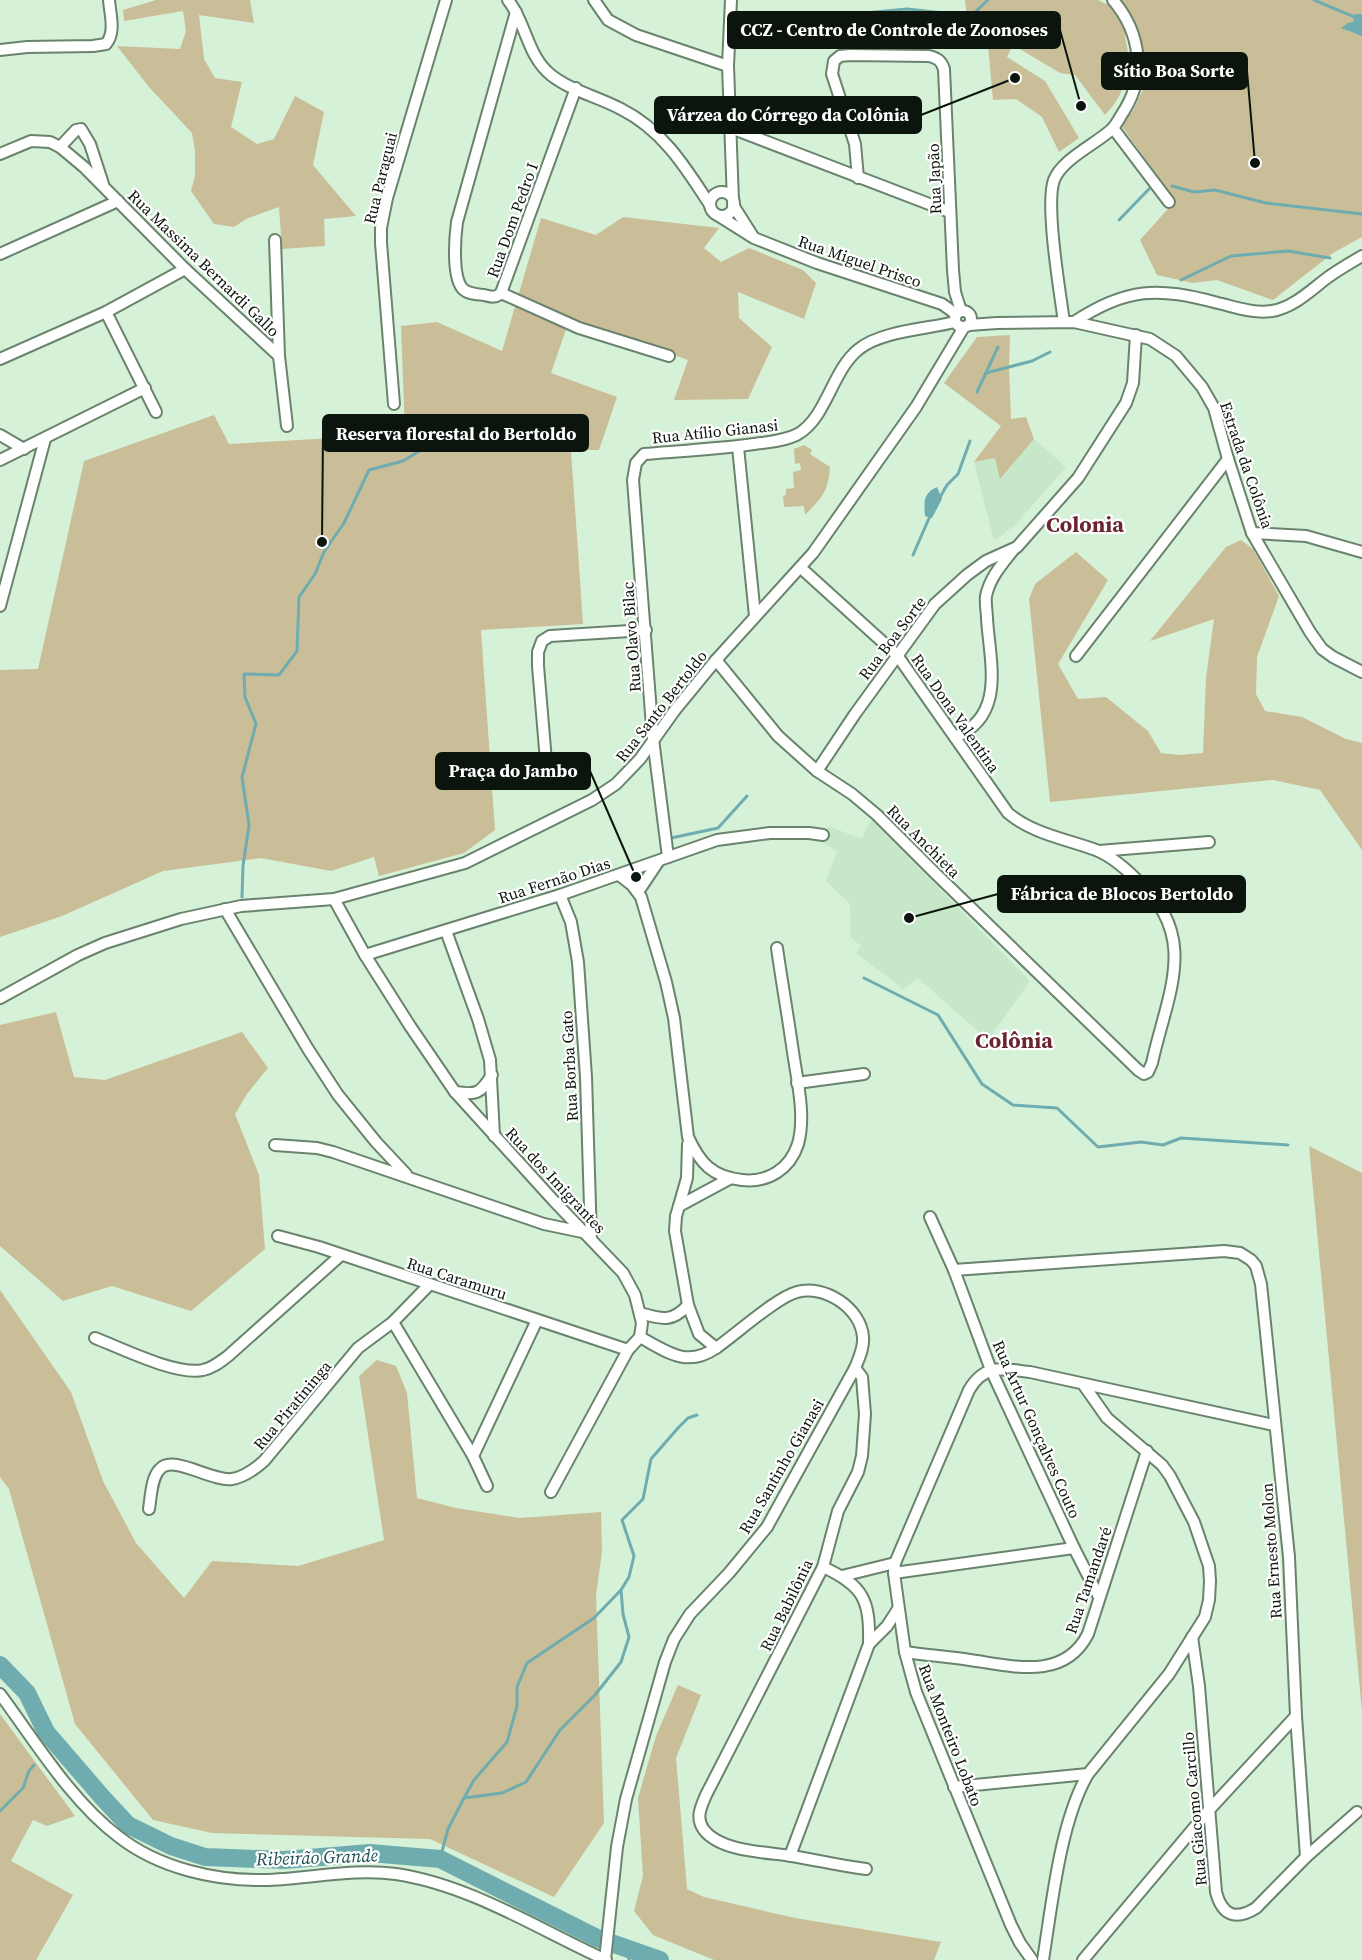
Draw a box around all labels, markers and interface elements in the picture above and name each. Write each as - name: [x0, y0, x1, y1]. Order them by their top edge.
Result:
- callout: CCZ - Centro de Controle de Zoonoses: [728, 12, 1060, 48]
- text: CCZ - Centro de Controle de Zoonoses: [740, 17, 1048, 42]
- callout: Sítio Boa Sorte: [1102, 53, 1247, 89]
- text: Sítio Boa Sorte: [1113, 58, 1235, 83]
- callout: Várzea do Córrego da Colônia: [655, 97, 921, 133]
- text: Várzea do Córrego da Colônia: [667, 102, 910, 127]
- street label: Rua Paraguai: [358, 130, 402, 226]
- street label: Rua Japão: [922, 143, 946, 215]
- street label: Rua Dom Pedro I: [481, 159, 543, 281]
- street label: Rua Massima Bernardi Gallo: [123, 185, 285, 342]
- street label: Rua Miguel Prisco: [795, 230, 925, 292]
- street label: Estrada da Colônia: [1215, 399, 1279, 532]
- street label: Rua Atílio Gianasi: [651, 413, 780, 449]
- callout: Reserva florestal do Bertoldo: [323, 415, 588, 451]
- text: Reserva florestal do Bertoldo: [336, 421, 576, 446]
- district label: Colonia: [1046, 509, 1124, 539]
- street label: Rua Olavo Bilac: [616, 581, 646, 693]
- street label: Rua Boa Sorte: [853, 592, 931, 684]
- street label: Rua Santo Bertoldo: [610, 645, 712, 767]
- street label: Rua Dona Valentina: [907, 649, 1006, 778]
- callout: Praça do Jambo: [436, 753, 590, 789]
- text: Praça do Jambo: [448, 758, 578, 783]
- street label: Rua Anchieta: [883, 800, 966, 883]
- street label: Rua Fernão Dias: [495, 852, 613, 908]
- callout: Fábrica de Blocos Bertoldo: [998, 876, 1245, 912]
- text: Fábrica de Blocos Bertoldo: [1011, 881, 1233, 906]
- street label: Rua Borba Gato: [555, 1010, 583, 1122]
- district label: Colônia: [975, 1025, 1053, 1055]
- street label: Rua dos Imigrantes: [501, 1122, 611, 1238]
- street label: Rua Caramuru: [404, 1251, 510, 1305]
- street label: Rua Artur Gonçalves Couto: [988, 1336, 1086, 1522]
- street label: Rua Piratininga: [248, 1355, 337, 1455]
- street label: Rua Santinho Gianasi: [733, 1394, 829, 1537]
- street label: Rua Ernesto Molon: [1255, 1482, 1287, 1620]
- street label: Rua Tamandaré: [1059, 1523, 1117, 1637]
- street label: Rua Babilônia: [754, 1555, 818, 1655]
- street label: Rua Monteiro Lobato: [914, 1661, 988, 1809]
- street label: Rua Giacomo Carcillo: [1176, 1731, 1212, 1887]
- water label: Ribeirão Grande: [255, 1842, 379, 1872]

